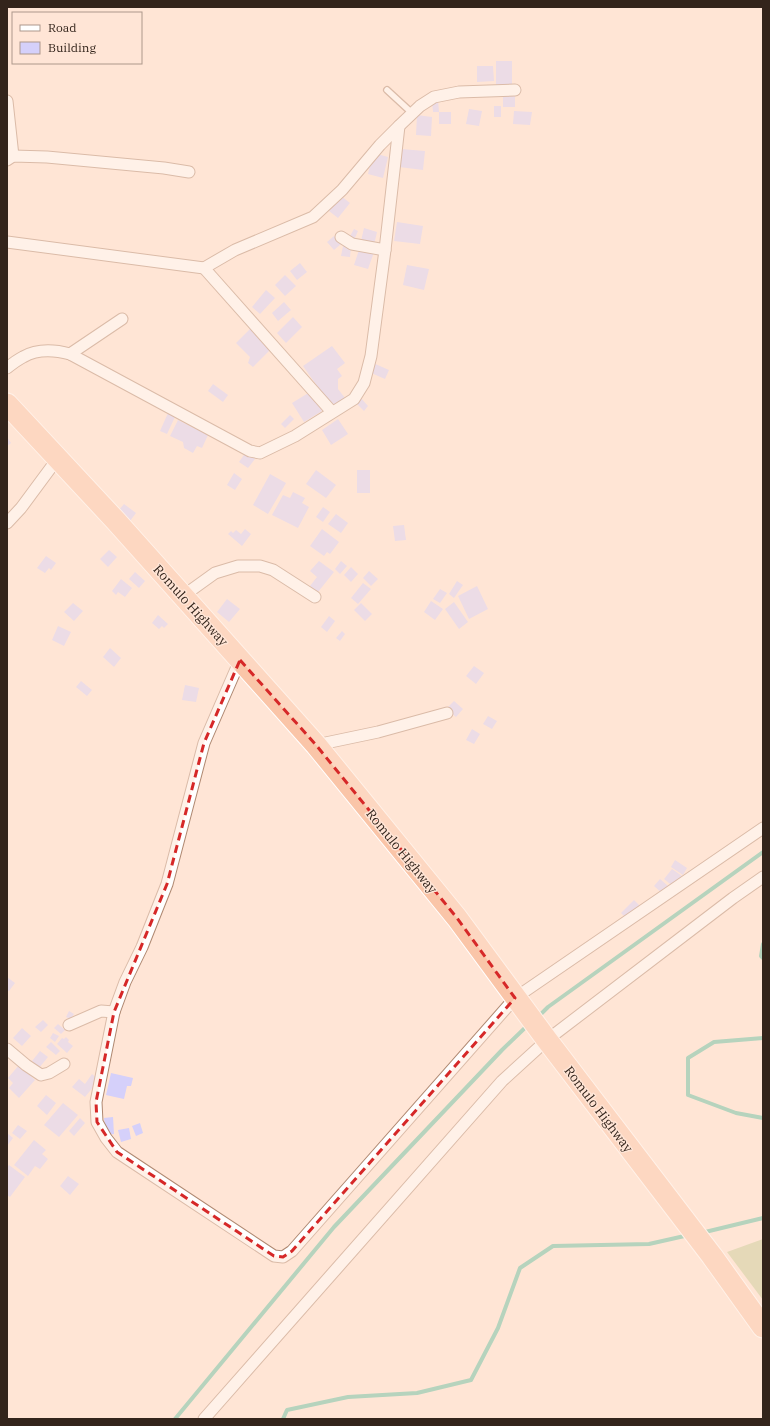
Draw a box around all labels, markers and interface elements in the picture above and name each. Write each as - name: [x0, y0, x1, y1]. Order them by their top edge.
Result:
- legend: [12, 12, 142, 64]
- text: Road: [48, 20, 77, 35]
- text: Building: [48, 40, 96, 55]
- street label: Romulo Highway: [150, 561, 232, 650]
- street label: Romulo Highway: [362, 806, 441, 897]
- street label: Romulo Highway: [561, 1063, 637, 1156]

